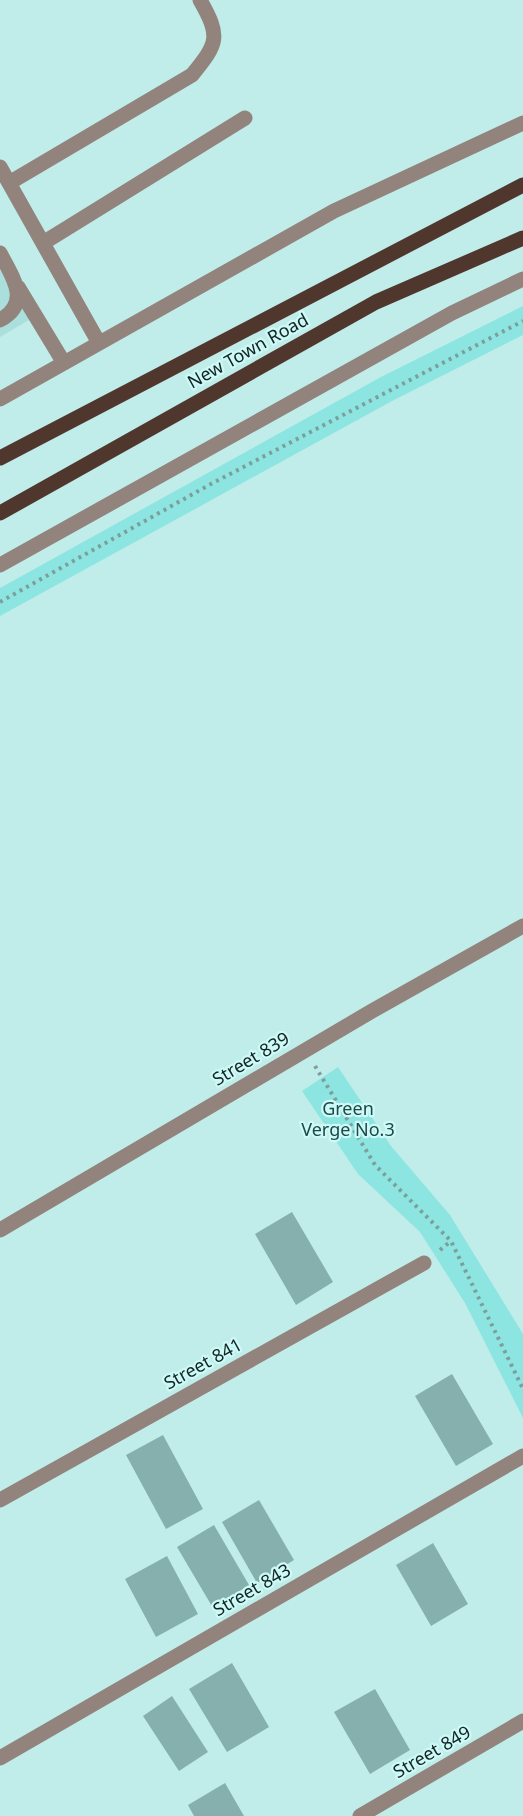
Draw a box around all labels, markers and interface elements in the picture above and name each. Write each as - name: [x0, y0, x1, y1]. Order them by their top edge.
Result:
- street label: New Town Road: [183, 307, 312, 393]
- street label: Street 839: [208, 1026, 293, 1091]
- park label: Green Verge No.3: [301, 1096, 395, 1141]
- street label: Street 841: [159, 1332, 246, 1394]
- street label: Street 843: [208, 1557, 295, 1621]
- street label: Street 849: [388, 1719, 475, 1783]

